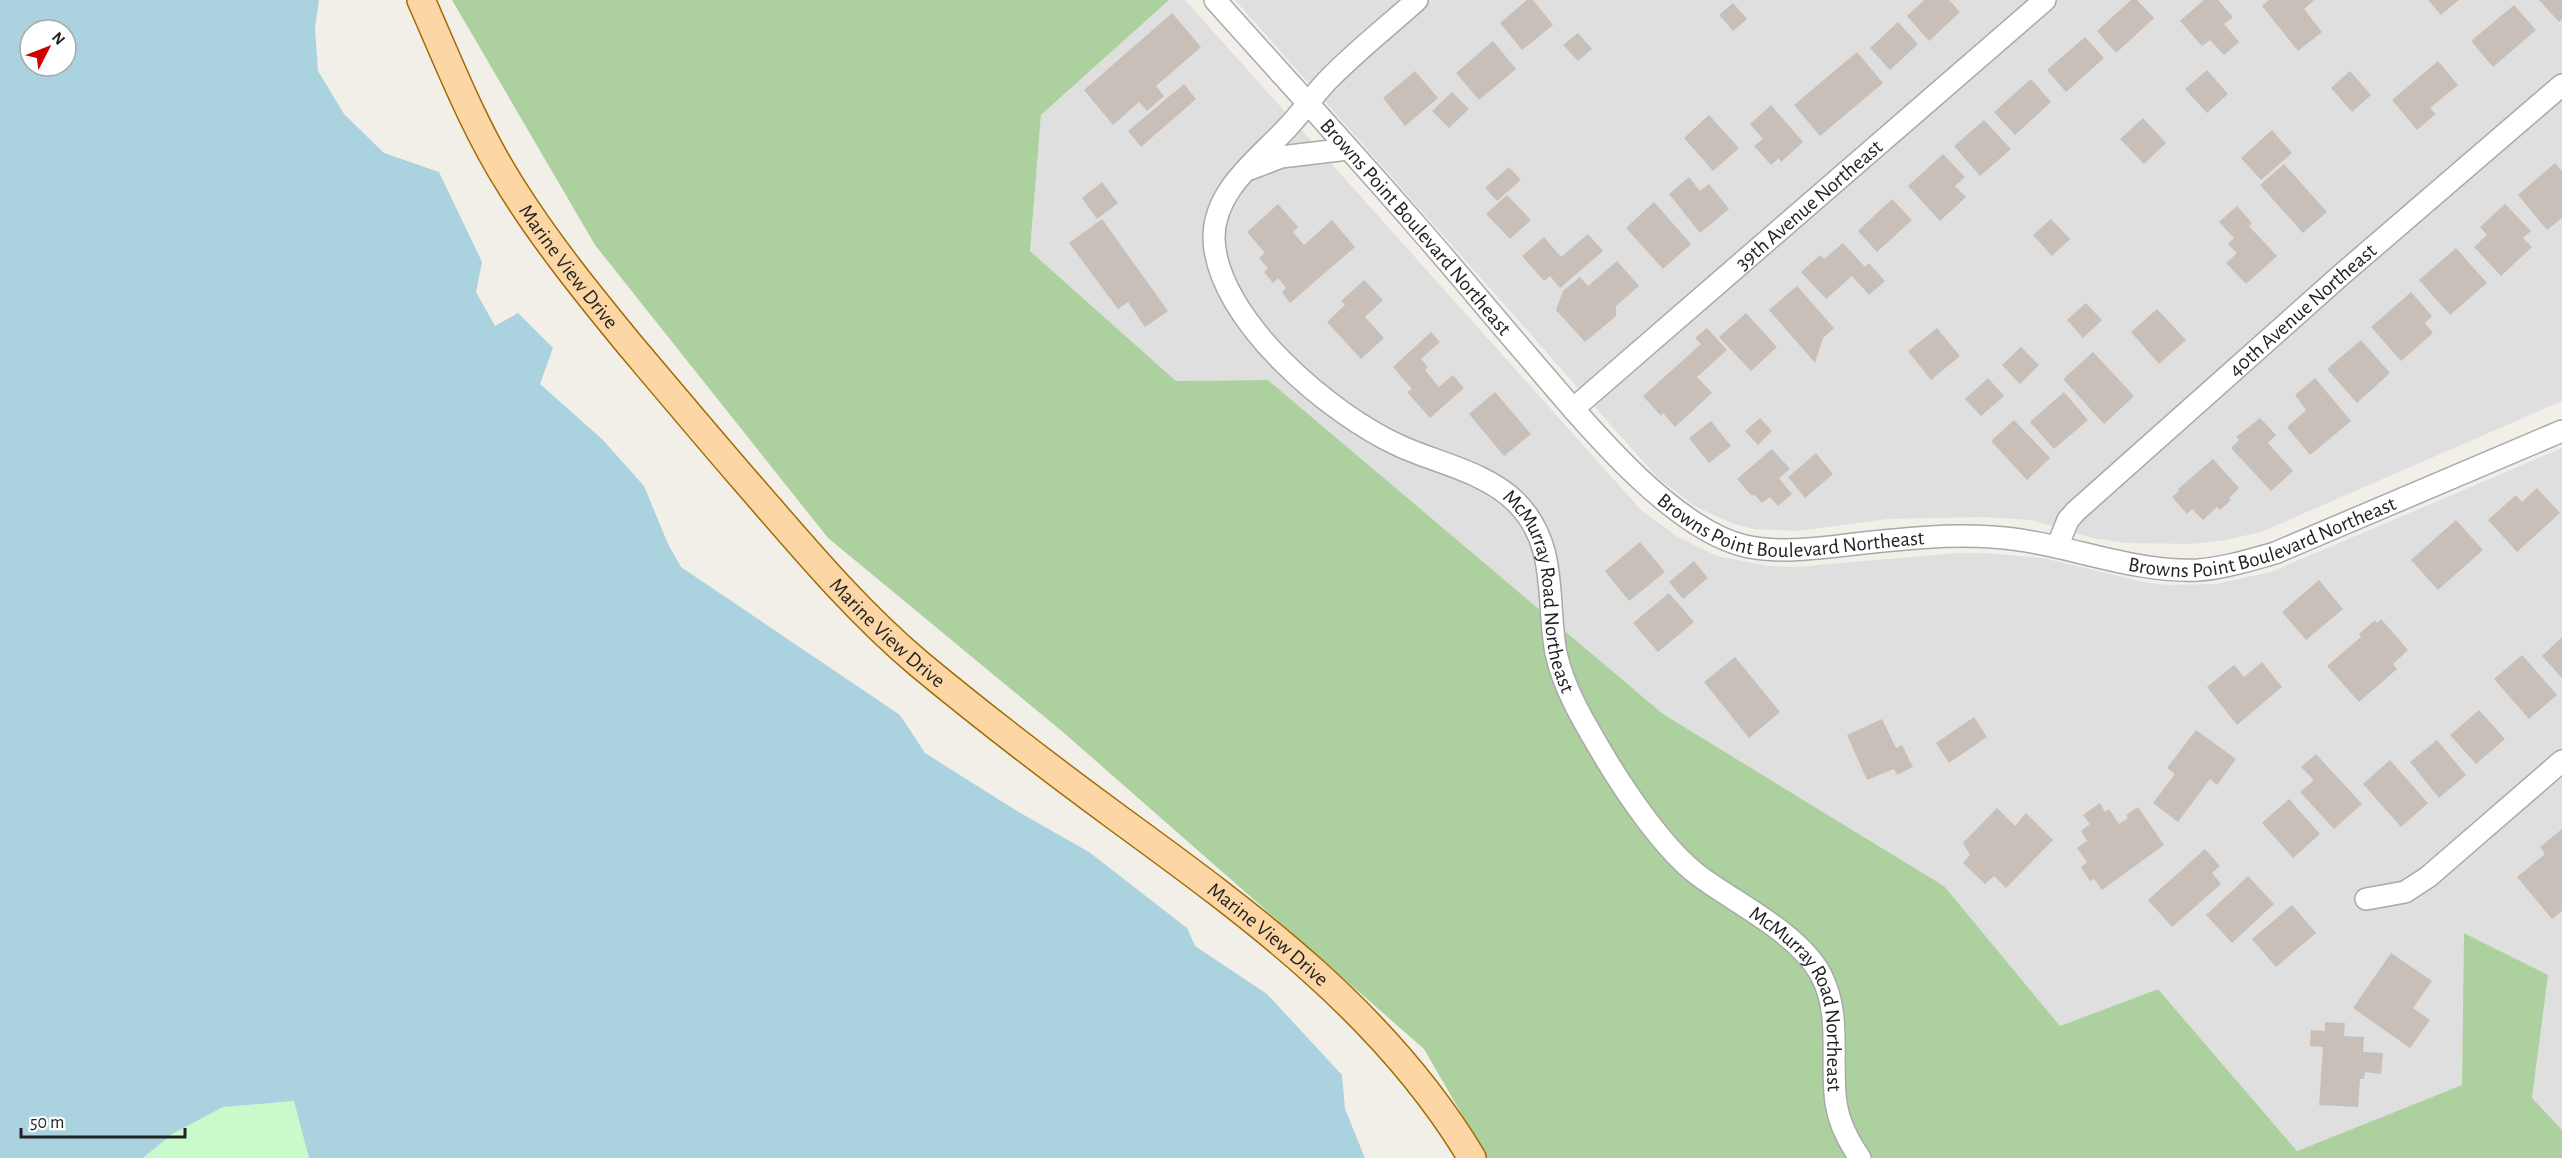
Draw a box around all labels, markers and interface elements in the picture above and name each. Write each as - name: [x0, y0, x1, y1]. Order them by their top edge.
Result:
- north arrow: [18, 18, 78, 78]
- text: N: [49, 29, 68, 48]
- street label: Browns Point Boulevard Northeast: [1316, 115, 1515, 340]
- street label: 39th Avenue Northeast: [1732, 136, 1887, 274]
- street label: Marine View Drive: [515, 201, 622, 333]
- street label: 40th Avenue Northeast: [2225, 239, 2381, 381]
- street label: McMurray Road Northeast: [1499, 486, 1578, 696]
- street label: Browns Point Boulevard Northeast: [1653, 489, 1925, 561]
- street label: Browns Point Boulevard Northeast: [2126, 493, 2399, 581]
- street label: Marine View Drive: [825, 574, 949, 692]
- street label: Marine View Drive: [1204, 879, 1332, 990]
- street label: McMurray Road Northeast: [1746, 902, 1845, 1092]
- scale bar: [21, 1101, 184, 1139]
- text: 50 m: [30, 1114, 64, 1132]

